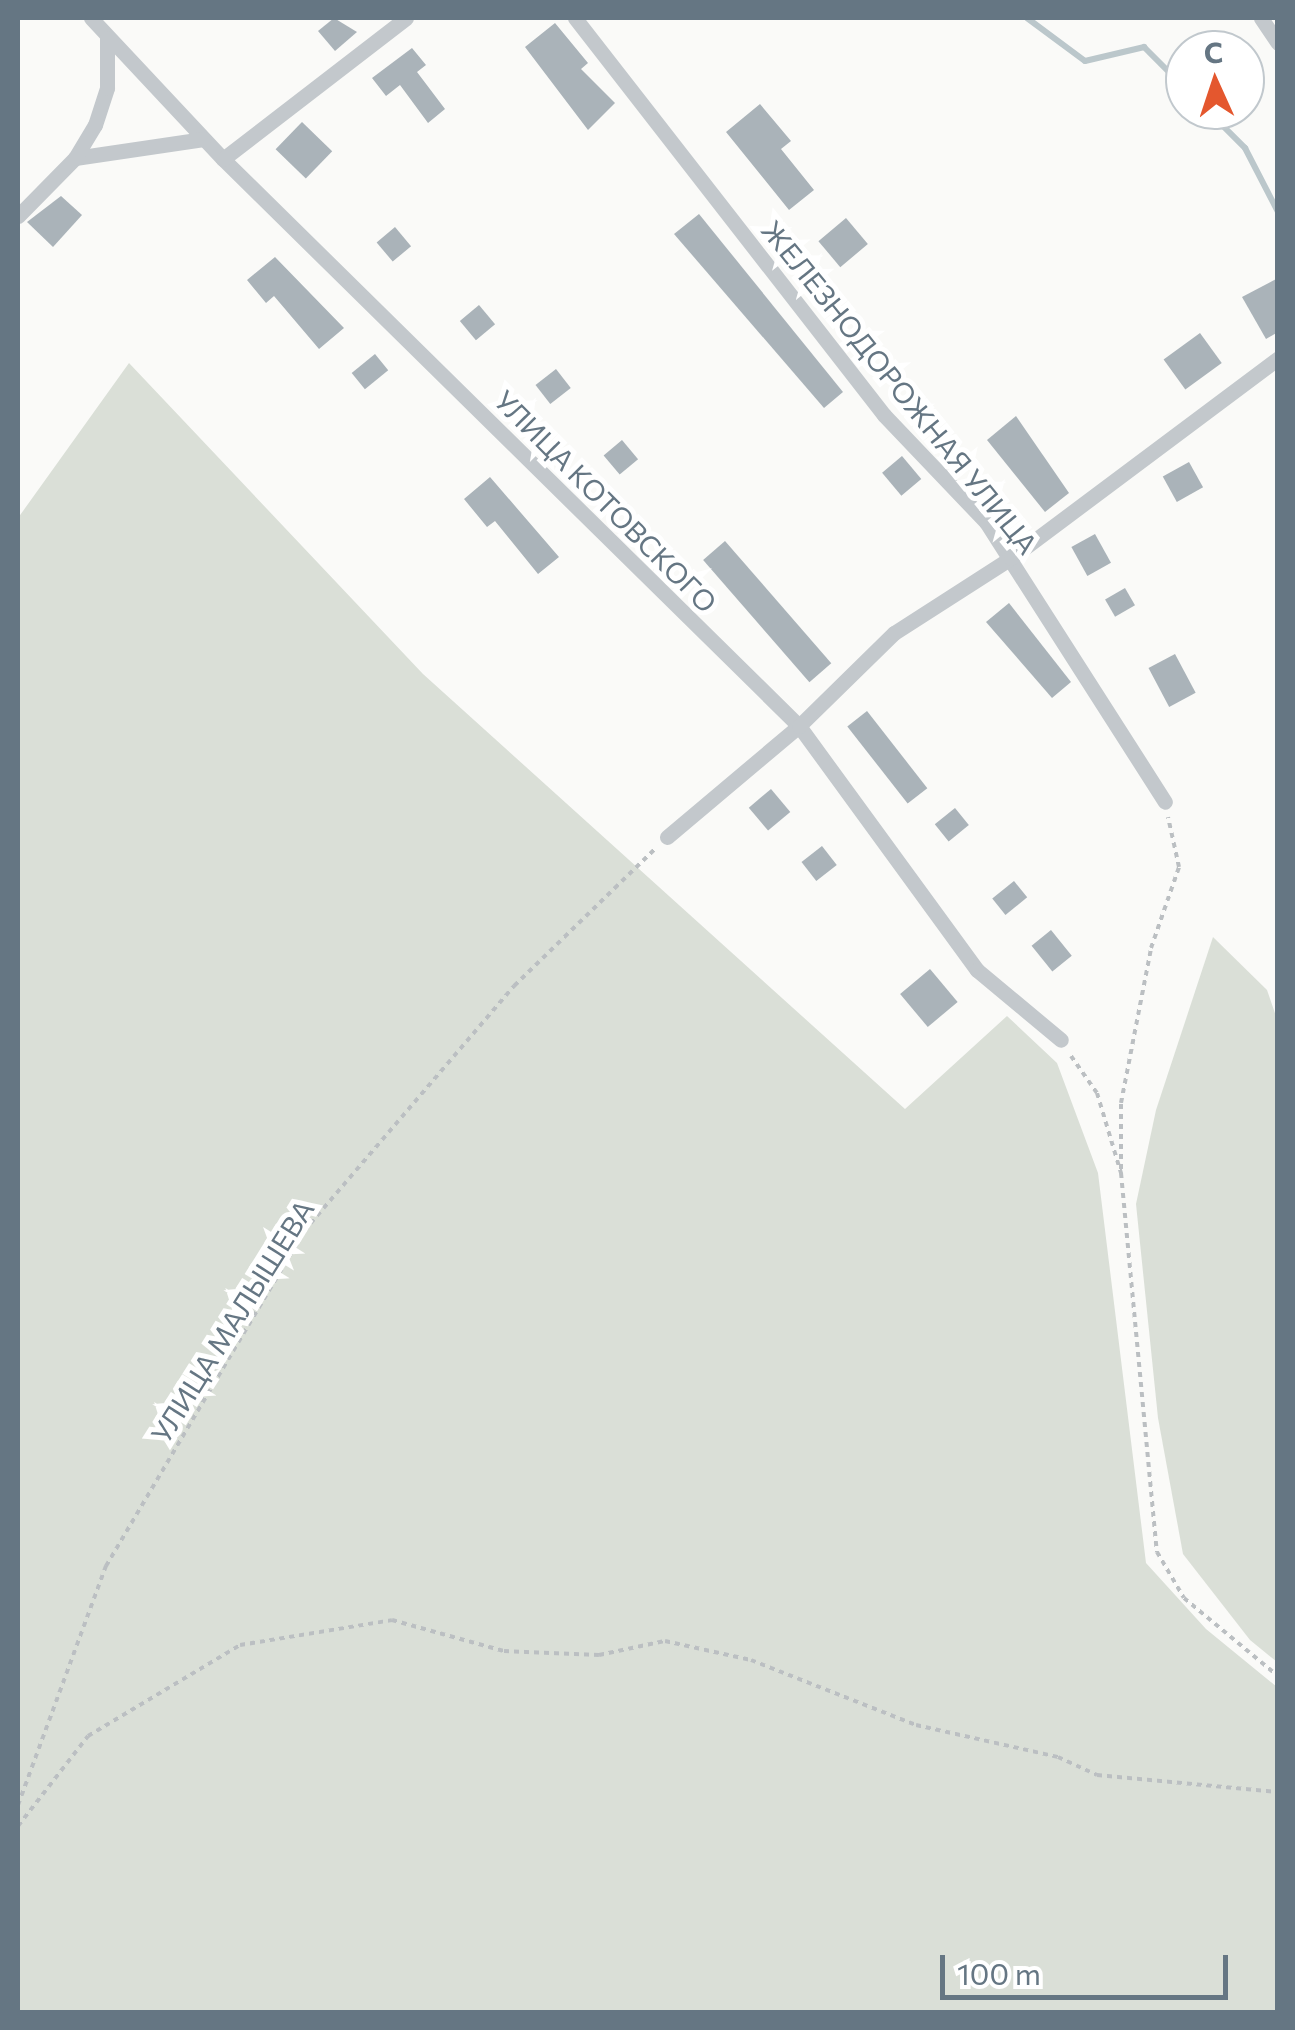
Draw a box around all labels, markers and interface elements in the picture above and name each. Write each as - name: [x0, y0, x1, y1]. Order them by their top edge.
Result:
- north arrow: [1165, 30, 1265, 130]
- text: С: [1203, 35, 1224, 70]
- street label: ЖЕЛЕЗНОДОРОЖНАЯ УЛИЦА: [755, 213, 1045, 561]
- street label: УЛИЦА КОТОВСКОГО: [488, 383, 724, 619]
- street label: УЛИЦА МАЛЫШЕВА: [144, 1193, 320, 1449]
- scale bar: [945, 1935, 1232, 1997]
- text: 100 m: [957, 1954, 1041, 1991]

